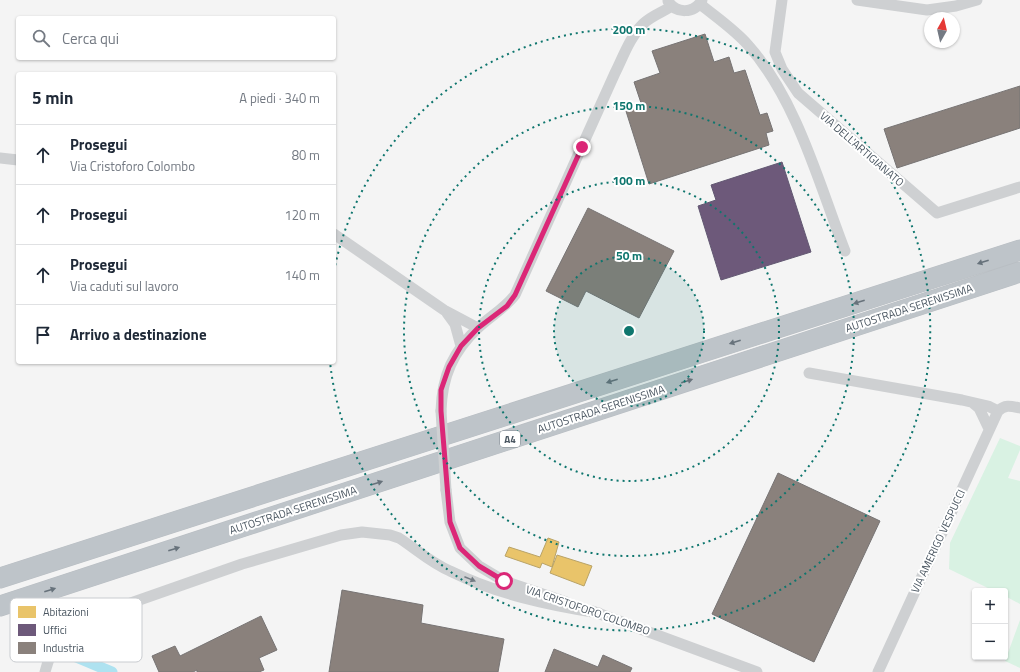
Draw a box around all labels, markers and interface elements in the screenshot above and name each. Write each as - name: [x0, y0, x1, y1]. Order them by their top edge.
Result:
- north arrow: [924, 12, 960, 48]
- search box: [16, 16, 336, 60]
- text: 200 m: [613, 20, 645, 39]
- icon: search: [30, 27, 52, 49]
- text: Cerca qui: [62, 27, 119, 50]
- text: 5 min: [32, 85, 73, 111]
- text: A piedi · 340 m: [239, 88, 320, 108]
- text: 150 m: [613, 96, 645, 115]
- street label: VIA DELL'ARTIGIANATO: [816, 108, 908, 190]
- text: Prosegui: [70, 133, 127, 156]
- route end: [573, 138, 591, 156]
- icon: ahead: [32, 144, 54, 166]
- text: 80 m: [292, 145, 320, 165]
- text: Via Cristoforo Colombo: [70, 156, 195, 176]
- text: 100 m: [613, 171, 645, 190]
- text: Prosegui: [70, 203, 127, 226]
- icon: ahead: [32, 204, 54, 226]
- text: 120 m: [284, 205, 320, 225]
- text: 50 m: [616, 246, 642, 265]
- text: Prosegui: [70, 253, 127, 276]
- one-way arrow: [977, 259, 989, 265]
- icon: ahead: [32, 264, 54, 286]
- text: 140 m: [284, 265, 320, 285]
- text: Via caduti sul lavoro: [70, 276, 179, 296]
- street label: AUTOSTRADA SERENISSIMA: [843, 280, 975, 336]
- one-way arrow: [853, 299, 865, 305]
- text: Arrivo a destinazione: [70, 323, 207, 346]
- icon: arrive: [32, 324, 54, 346]
- centre of rings: [622, 324, 636, 338]
- one-way arrow: [729, 339, 741, 345]
- one-way arrow: [681, 378, 693, 384]
- one-way arrow: [605, 379, 617, 385]
- street label: AUTOSTRADA SERENISSIMA: [535, 381, 667, 437]
- road number: A4: [500, 431, 520, 447]
- one-way arrow: [372, 479, 384, 485]
- street label: AUTOSTRADA SERENISSIMA: [227, 482, 359, 538]
- street label: VIA AMERIGO VESPUCCI: [907, 487, 969, 595]
- one-way arrow: [168, 546, 180, 552]
- route start: [495, 572, 513, 590]
- one-way arrow: [464, 577, 476, 583]
- street label: VIA CRISTOFORO COLOMBO: [524, 581, 652, 639]
- one-way arrow: [45, 587, 57, 593]
- map controls: [972, 588, 1008, 660]
- button: +: [972, 588, 1008, 624]
- legend: [10, 598, 142, 662]
- text: Abitazioni: [43, 604, 89, 620]
- text: Uffici: [43, 622, 67, 638]
- button: −: [972, 624, 1008, 660]
- text: Industria: [43, 640, 84, 656]

